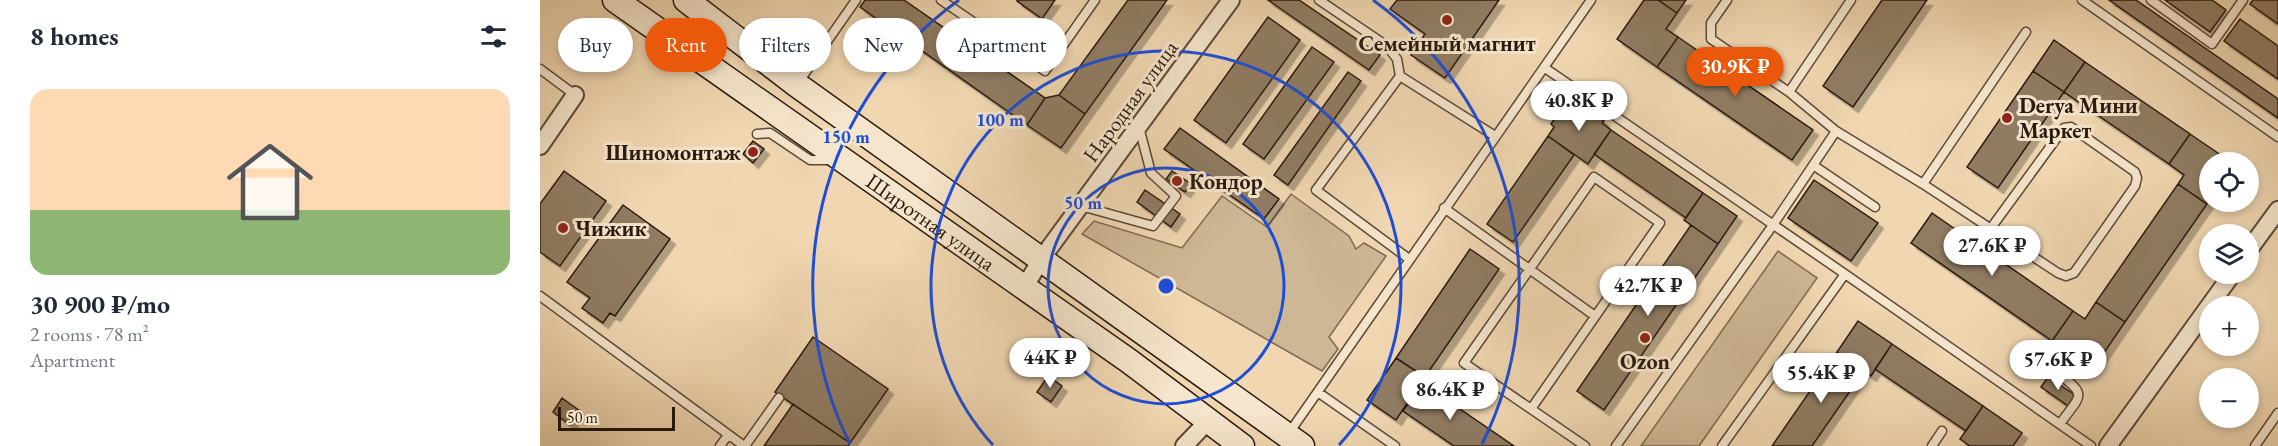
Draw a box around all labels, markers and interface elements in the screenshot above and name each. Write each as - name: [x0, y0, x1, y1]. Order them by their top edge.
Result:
- marker: Семейный магнит: [1440, 13, 1454, 27]
- chip: Buy: [558, 18, 633, 72]
- chip: Rent: [645, 18, 727, 72]
- chip: Filters: [739, 18, 831, 72]
- chip: New: [843, 18, 924, 72]
- chip: Apartment: [936, 18, 1067, 72]
- text: 8 homes: [30, 19, 119, 53]
- icon: filters: [477, 20, 510, 53]
- place label: Семейный магнит: [1358, 29, 1536, 58]
- street label: Народная улица: [1076, 34, 1185, 168]
- pin: 30.9K ₽: [1680, 47, 1790, 98]
- text: 30.9K ₽: [1701, 53, 1769, 79]
- pin: 40.8K ₽: [1524, 81, 1634, 132]
- text: 40.8K ₽: [1545, 87, 1613, 113]
- place label: Derya Мини Маркет: [2019, 91, 2138, 145]
- text: 100 m: [976, 108, 1024, 131]
- marker: Derya Мини Маркет: [2000, 111, 2014, 125]
- text: 150 m: [822, 125, 870, 148]
- icon: home: [216, 128, 324, 236]
- place label: Шиномонтаж: [605, 138, 741, 167]
- marker: Шиномонтаж: [746, 145, 760, 159]
- map controls: [2199, 152, 2259, 428]
- button: locate: [2199, 152, 2259, 212]
- street label: Широтная улица: [860, 167, 1001, 278]
- place label: Кондор: [1189, 167, 1263, 196]
- marker: Кондор: [1170, 174, 1184, 188]
- text: 50 m: [1064, 191, 1102, 214]
- place label: Чижик: [575, 214, 648, 243]
- marker: Чижик: [556, 221, 570, 235]
- button: layers: [2199, 224, 2259, 284]
- pin: 27.6K ₽: [1937, 226, 2047, 277]
- text: 27.6K ₽: [1958, 232, 2026, 258]
- pin: 42.7K ₽: [1593, 266, 1703, 317]
- text: 42.7K ₽: [1614, 272, 1682, 298]
- centre of rings: [1156, 276, 1176, 296]
- text: 30 900 ₽/mo: [30, 287, 170, 321]
- button: +: [2199, 296, 2259, 356]
- text: 2 rooms · 78 m²: [30, 321, 149, 347]
- marker: Ozon: [1638, 331, 1652, 345]
- pin: 44K ₽: [1008, 338, 1092, 389]
- pin: 57.6K ₽: [2003, 340, 2113, 391]
- text: 44K ₽: [1023, 344, 1077, 370]
- text: 57.6K ₽: [2024, 346, 2092, 372]
- text: Apartment: [30, 347, 115, 373]
- place label: Ozon: [1620, 347, 1670, 376]
- pin: 55.4K ₽: [1766, 353, 1876, 404]
- text: 55.4K ₽: [1787, 359, 1855, 385]
- button: −: [2199, 368, 2259, 428]
- pin: 86.4K ₽: [1395, 370, 1505, 421]
- text: 86.4K ₽: [1416, 376, 1484, 402]
- scale bar: [558, 404, 675, 432]
- text: 50 m: [567, 407, 598, 428]

